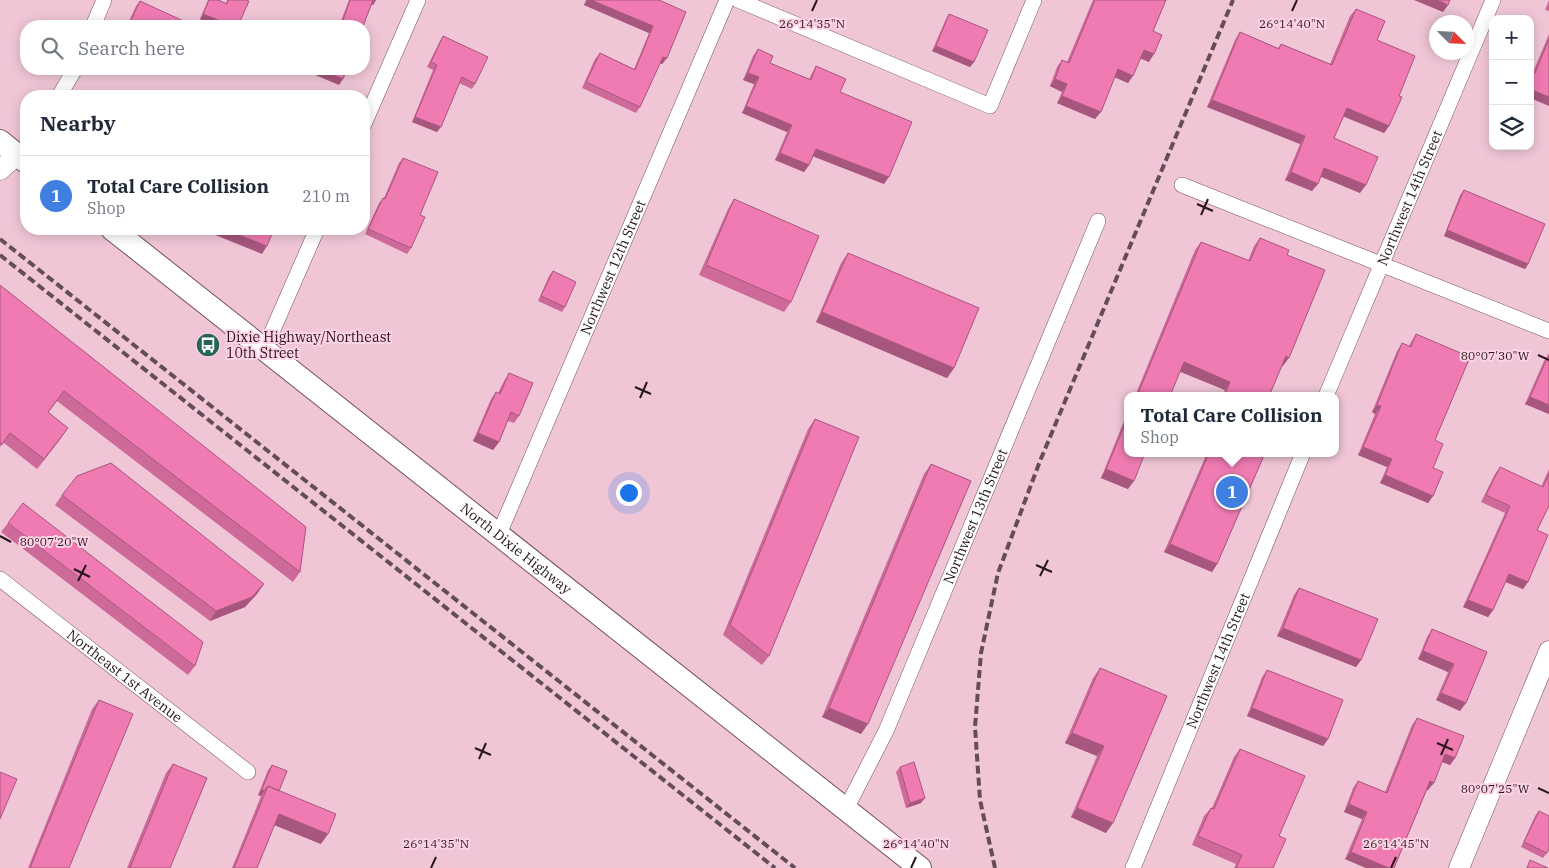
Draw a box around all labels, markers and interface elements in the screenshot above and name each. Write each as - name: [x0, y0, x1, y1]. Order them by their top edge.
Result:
- north arrow: [1429, 15, 1474, 60]
- map controls: [1489, 15, 1534, 150]
- button: +: [1489, 15, 1534, 60]
- text: 26°14'35"N: [779, 16, 845, 31]
- text: 26°14'40"N: [1259, 16, 1325, 31]
- search box: [20, 20, 370, 75]
- icon: search: [38, 34, 66, 62]
- text: Search here: [78, 36, 185, 60]
- button: −: [1489, 60, 1534, 105]
- button: layers: [1489, 105, 1534, 150]
- text: Nearby: [40, 109, 116, 137]
- street label: Northwest 14th Street: [1373, 128, 1446, 268]
- text: Total Care Collision: [87, 174, 269, 198]
- text: 1: [51, 186, 61, 206]
- text: 210 m: [302, 186, 350, 206]
- street label: Northwest 12th Street: [576, 197, 650, 338]
- text: Shop: [87, 198, 125, 218]
- place label: Dixie Highway/Northeast 10th Street: [226, 328, 391, 362]
- bus stop icon: Dixie Highway/Northeast 10th Street: [195, 332, 221, 358]
- text: 80°07'30"W: [1461, 348, 1530, 363]
- popup: [1124, 392, 1339, 457]
- text: Total Care Collision: [1141, 403, 1322, 427]
- text: Shop: [1141, 427, 1179, 447]
- street label: Northwest 13th Street: [939, 446, 1011, 587]
- pin: 1: [1216, 473, 1248, 511]
- your location: [616, 480, 642, 506]
- street label: North Dixie Highway: [457, 499, 576, 598]
- text: 80°07'20"W: [20, 534, 89, 549]
- street label: Northwest 14th Street: [1182, 590, 1254, 731]
- street label: Northeast 1st Avenue: [63, 625, 186, 727]
- text: 80°07'25"W: [1461, 781, 1530, 796]
- text: 26°14'35"N: [403, 836, 469, 851]
- text: 26°14'40"N: [883, 836, 949, 851]
- text: 26°14'45"N: [1363, 836, 1429, 851]

